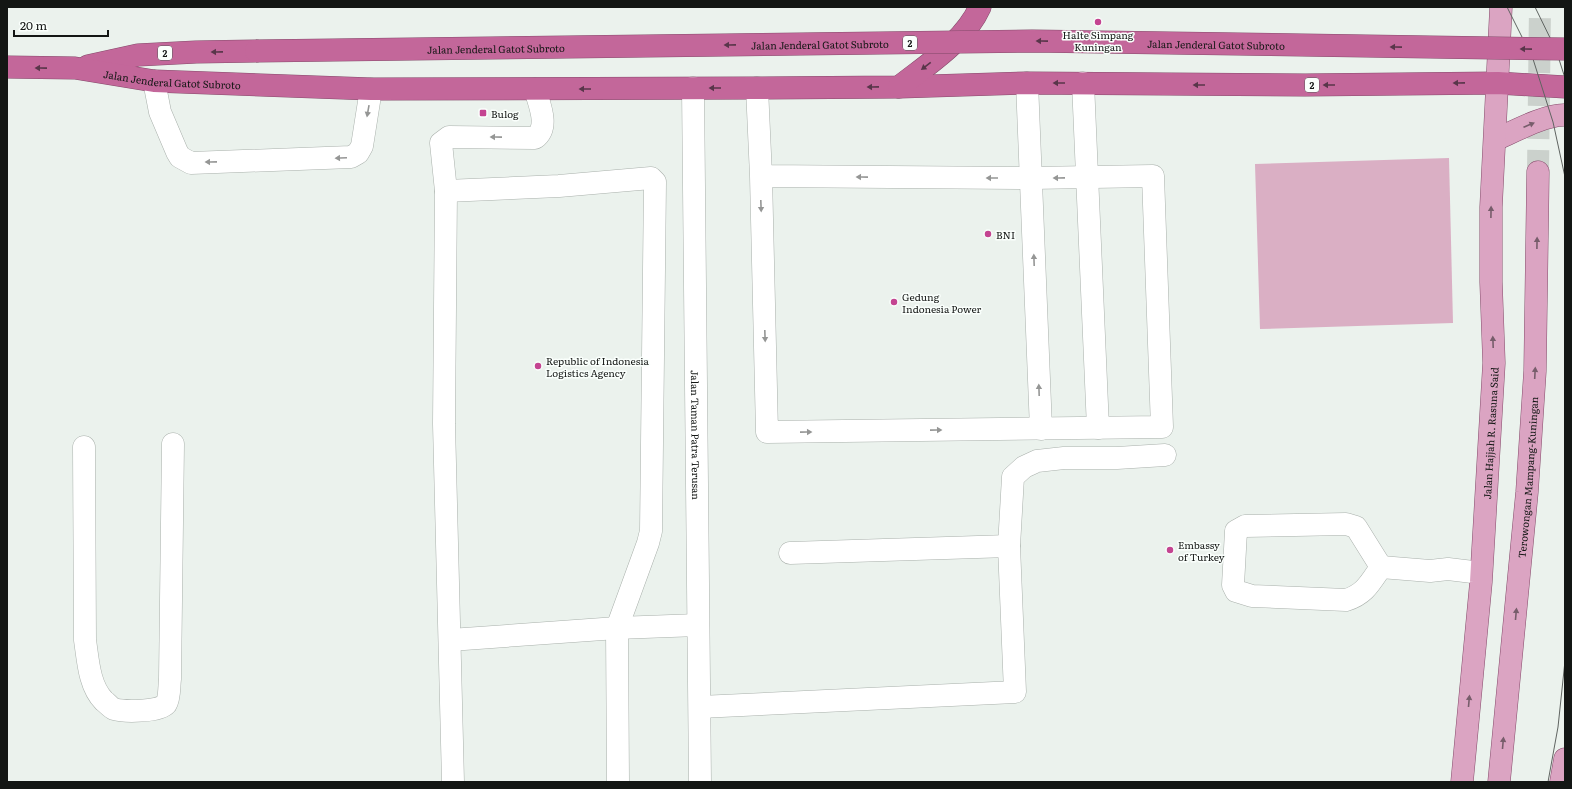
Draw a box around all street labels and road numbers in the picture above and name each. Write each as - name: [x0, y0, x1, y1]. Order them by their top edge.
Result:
- street label: Jalan Jenderal Gatot Subroto: [751, 35, 889, 52]
- street label: Jalan Jenderal Gatot Subroto: [1147, 35, 1285, 52]
- road number: 2: [903, 36, 917, 50]
- street label: Jalan Jenderal Gatot Subroto: [427, 40, 565, 56]
- road number: 2: [158, 46, 172, 60]
- street label: Jalan Jenderal Gatot Subroto: [102, 65, 241, 92]
- road number: 2: [1305, 78, 1319, 92]
- street label: Jalan Hajjah R. Rasuna Said: [1478, 367, 1501, 500]
- street label: Jalan Taman Patra Terusan: [688, 370, 705, 500]
- street label: Terowongan Mampang-Kuningan: [1513, 396, 1541, 559]

